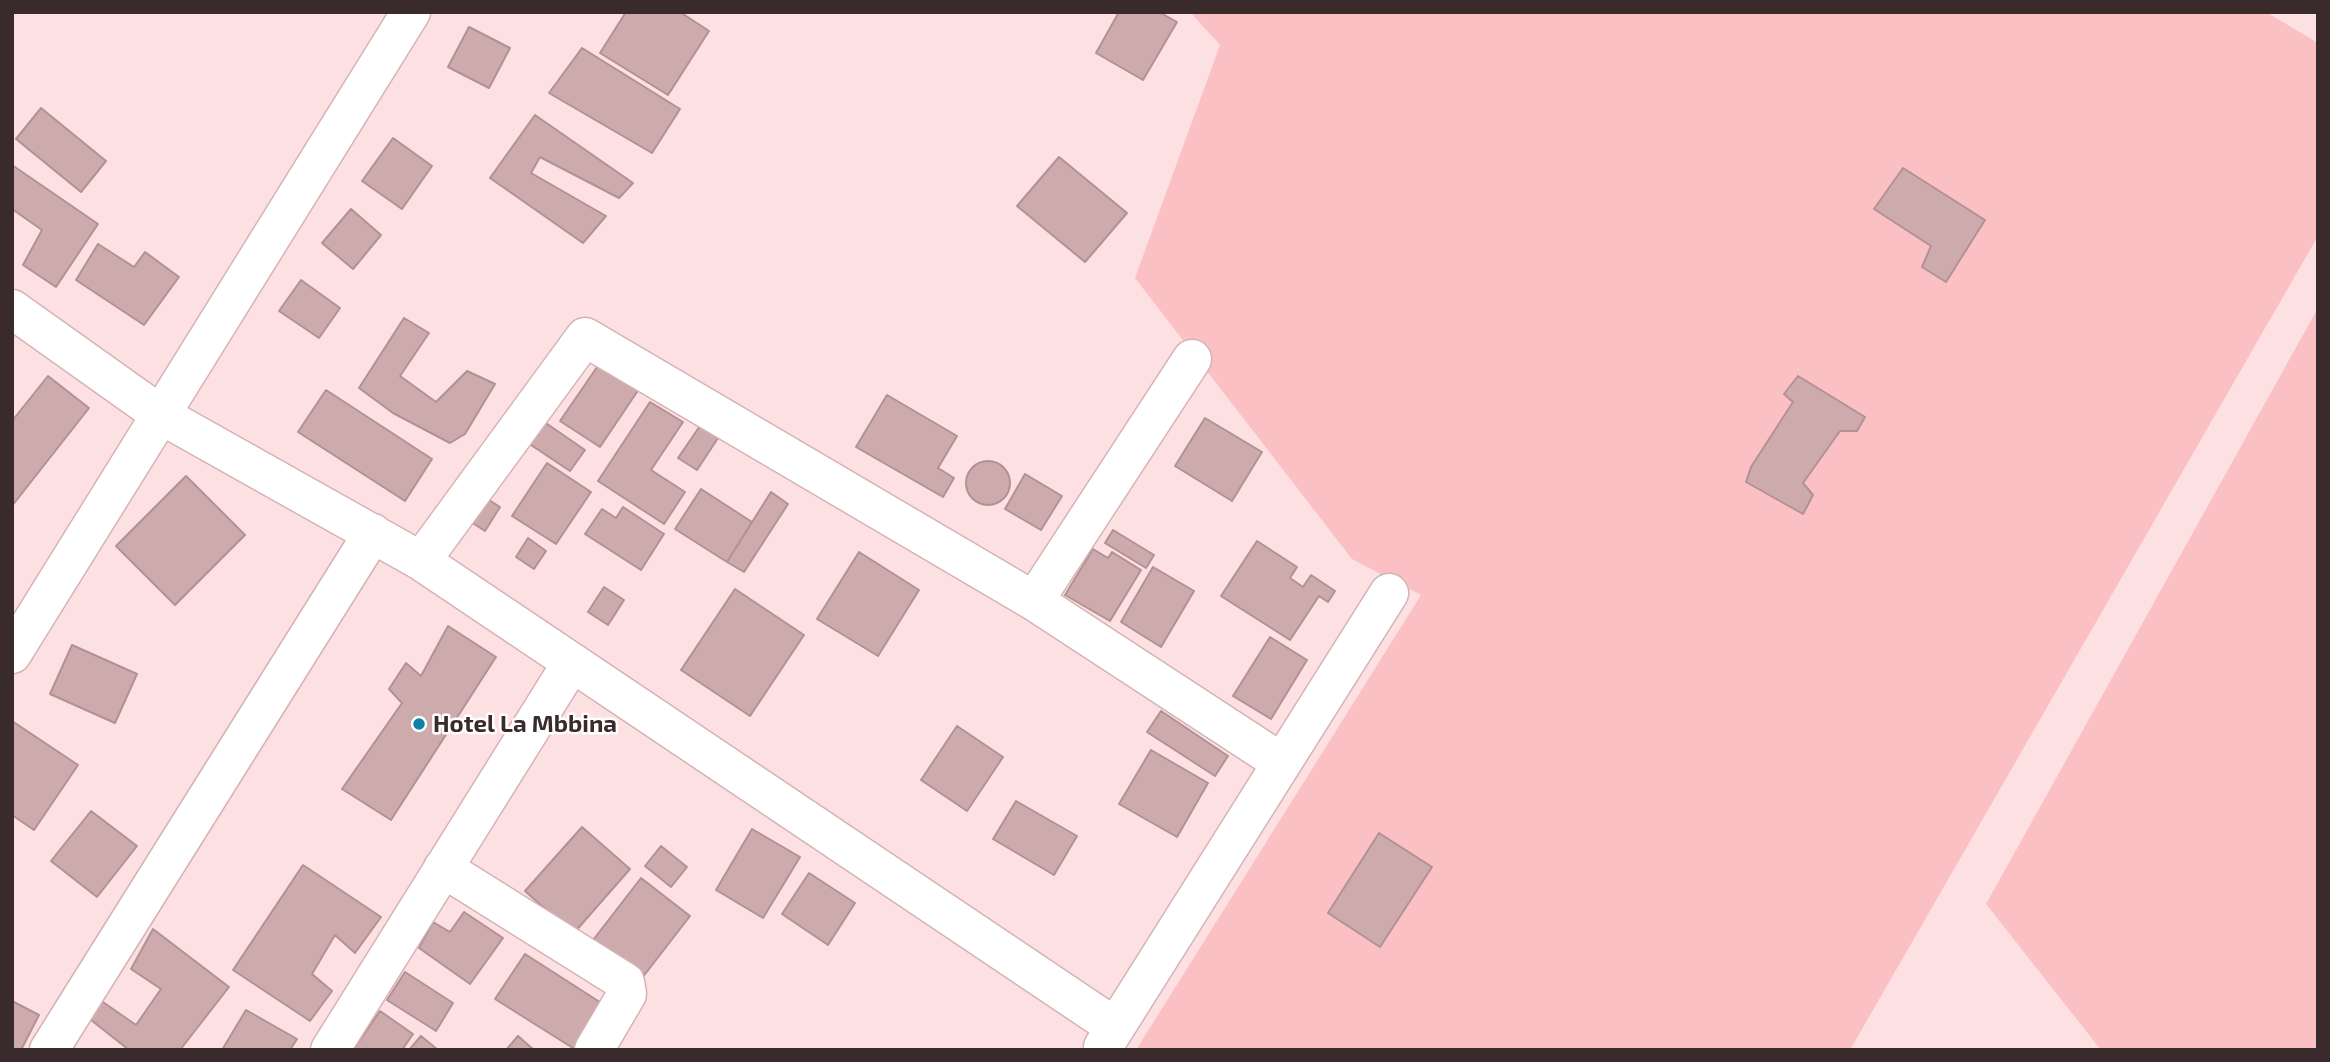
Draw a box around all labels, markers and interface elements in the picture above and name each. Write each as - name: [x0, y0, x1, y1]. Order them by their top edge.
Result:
- place label: Hotel La Mbbina: [433, 710, 617, 738]
- marker: Hotel La Mbbina: [411, 716, 427, 732]

